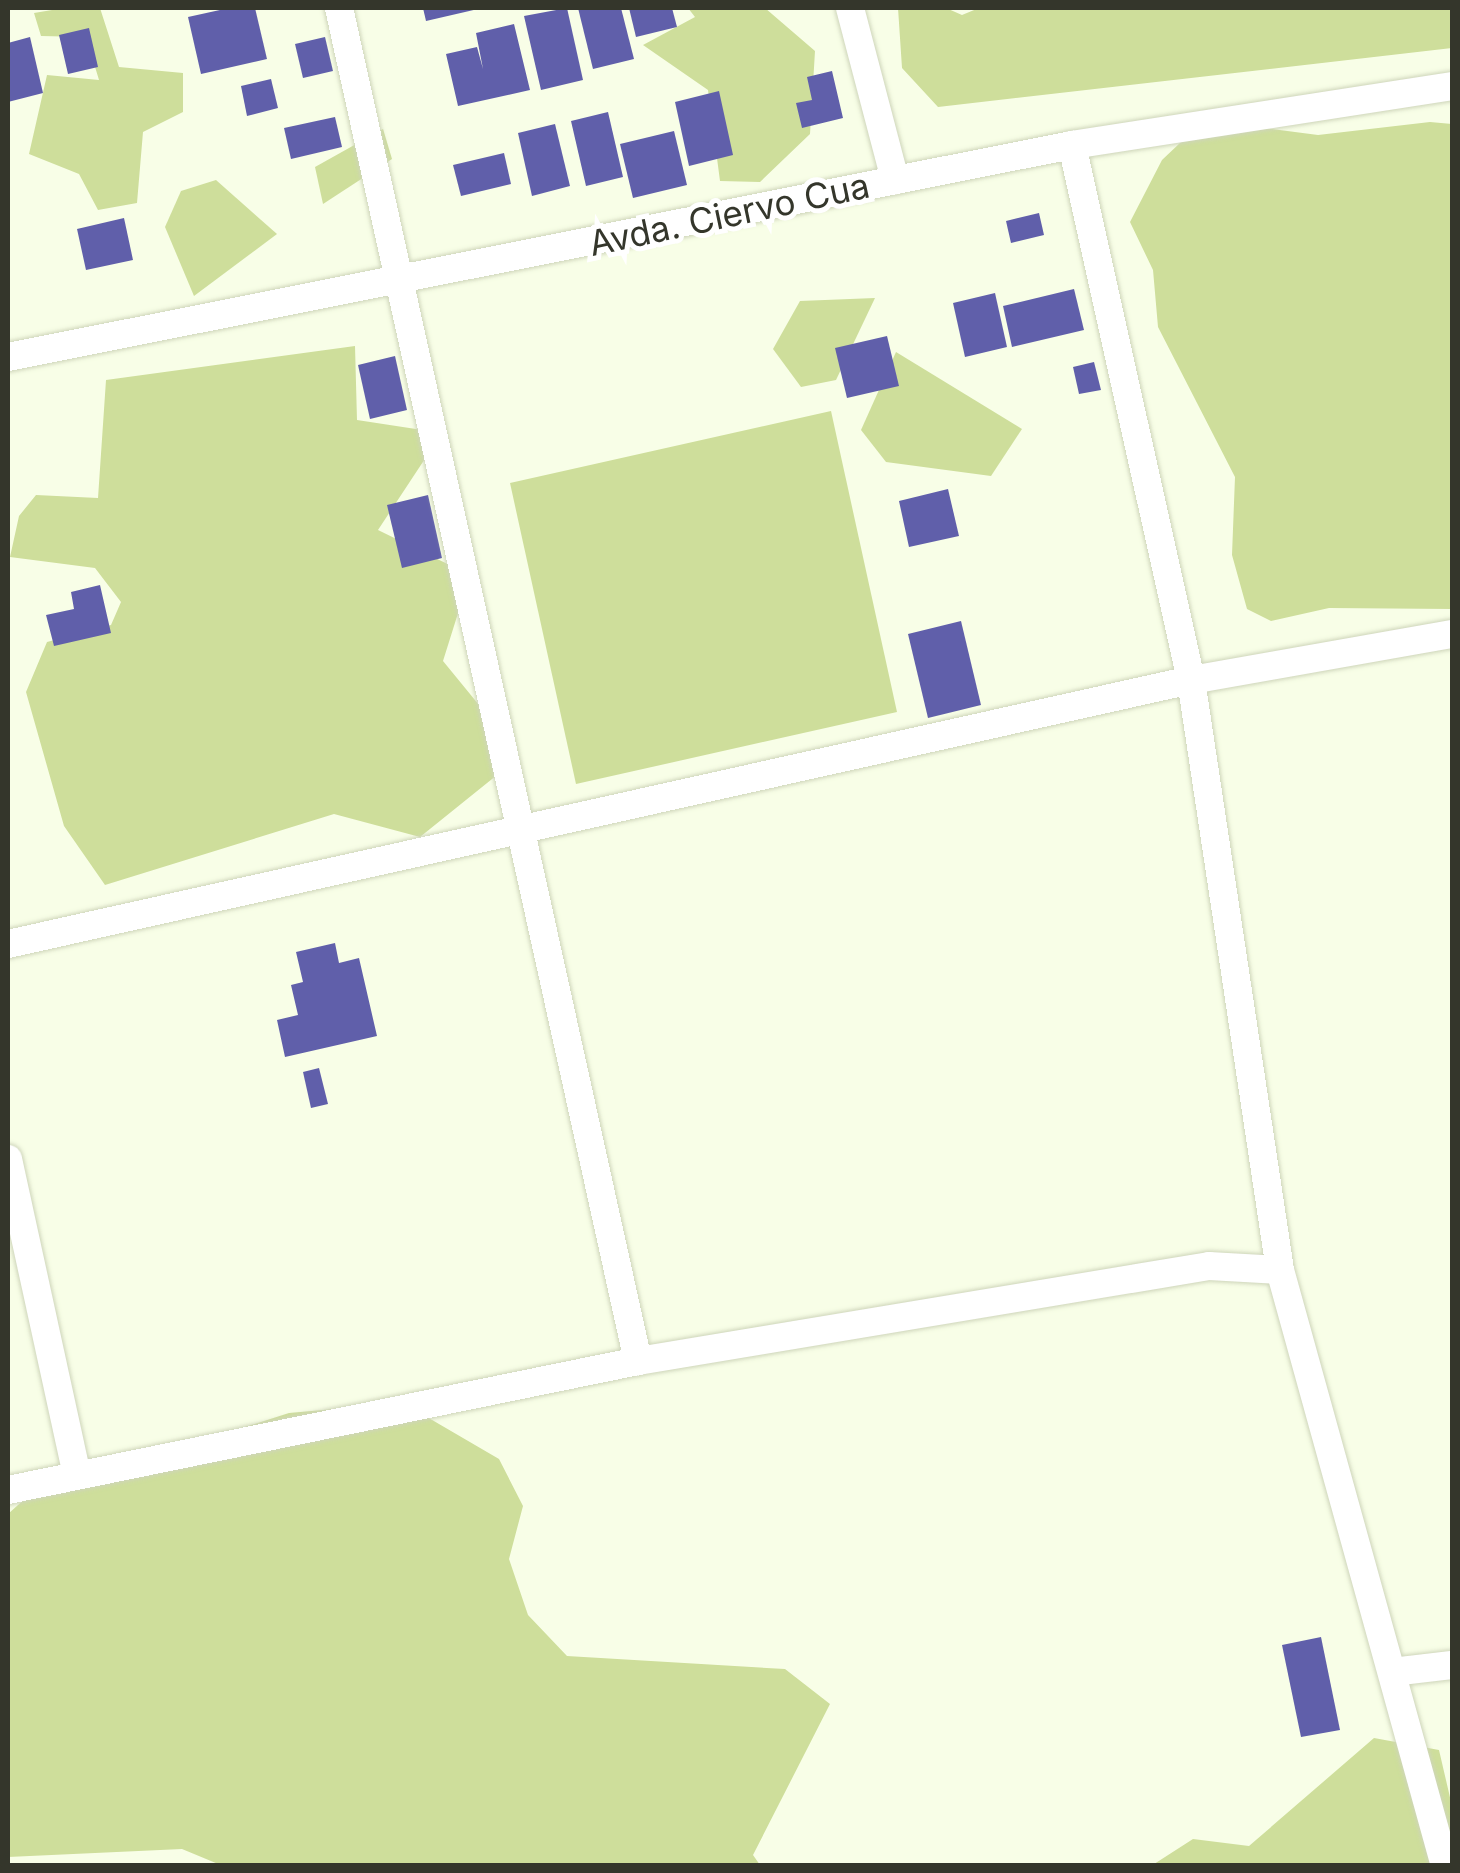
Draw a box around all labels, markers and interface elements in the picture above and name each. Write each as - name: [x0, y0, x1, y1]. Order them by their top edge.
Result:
- street label: Avda. Ciervo Cua: [585, 164, 873, 264]

